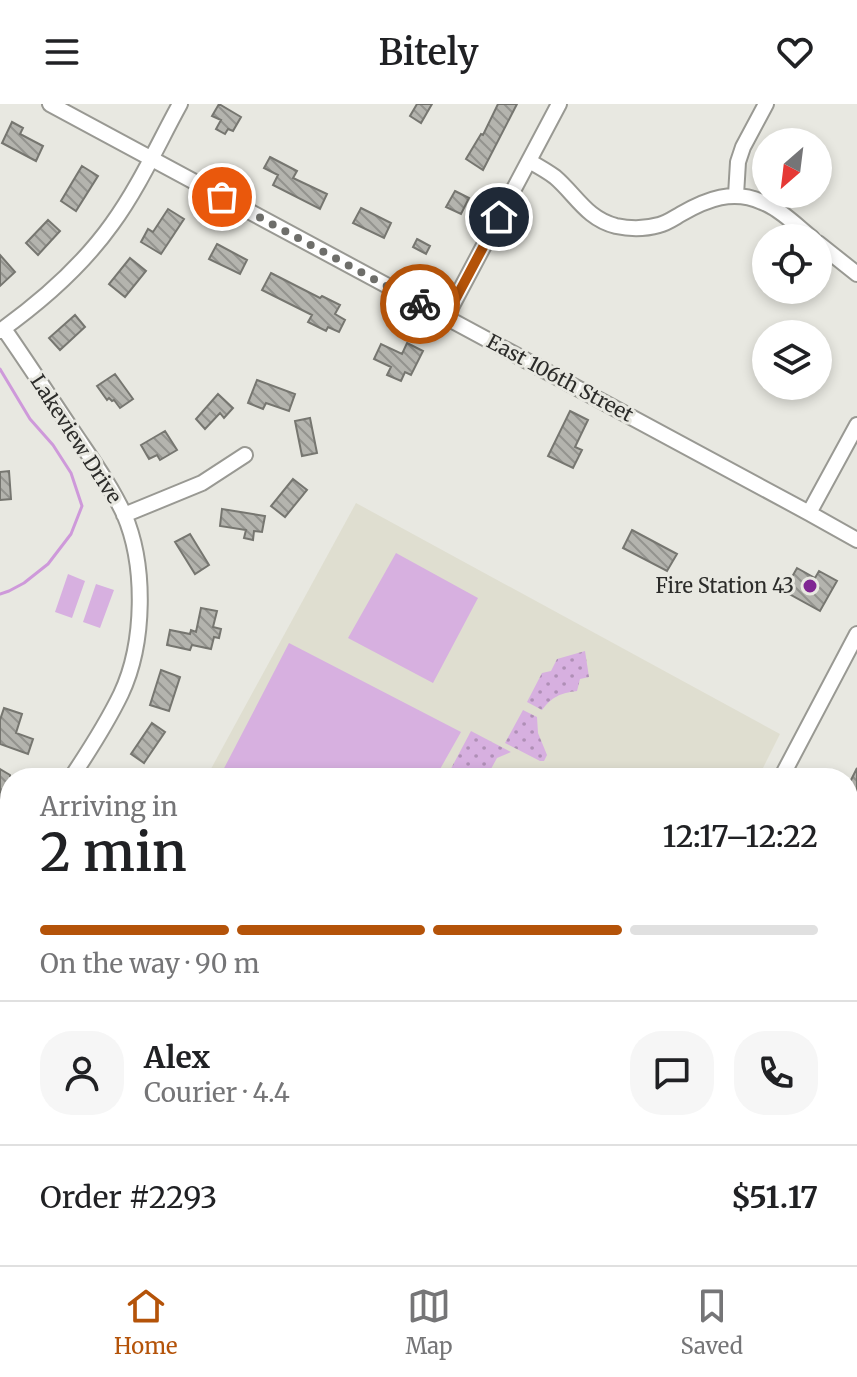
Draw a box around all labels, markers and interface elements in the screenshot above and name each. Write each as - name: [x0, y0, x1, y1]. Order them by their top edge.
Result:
- icon: menu: [40, 30, 84, 74]
- text: Bitely: [378, 30, 479, 75]
- icon: heart: [773, 30, 817, 74]
- north arrow: [752, 128, 832, 208]
- map controls: [752, 128, 832, 400]
- pin: [188, 163, 256, 231]
- icon: bag: [200, 175, 244, 219]
- pin: [465, 183, 533, 251]
- icon: home: [477, 195, 521, 239]
- button: locate: [752, 224, 832, 304]
- courier: [380, 264, 460, 344]
- icon: bike: [398, 282, 442, 326]
- button: layers: [752, 320, 832, 400]
- street label: East 106th Street: [483, 328, 638, 427]
- street label: Lakeview Drive: [25, 370, 127, 508]
- place label: Fire Station 43: [656, 573, 794, 598]
- marker: Fire Station 43: [801, 577, 819, 595]
- text: Arriving in: [40, 790, 178, 823]
- text: 12:17–12:22: [662, 817, 818, 855]
- text: 2 min: [40, 820, 187, 885]
- text: On the way · 90 m: [40, 947, 260, 980]
- button: person: [40, 1031, 124, 1115]
- button: chat: [630, 1031, 714, 1115]
- button: phone: [734, 1031, 818, 1115]
- text: Alex: [144, 1038, 210, 1076]
- text: Courier · 4.4: [144, 1076, 290, 1109]
- text: Order #2293: [40, 1178, 217, 1216]
- text: $51.17: [731, 1178, 818, 1216]
- tab: Home: [114, 1284, 177, 1360]
- tab: Map: [406, 1284, 452, 1360]
- tab: Saved: [681, 1284, 743, 1360]

